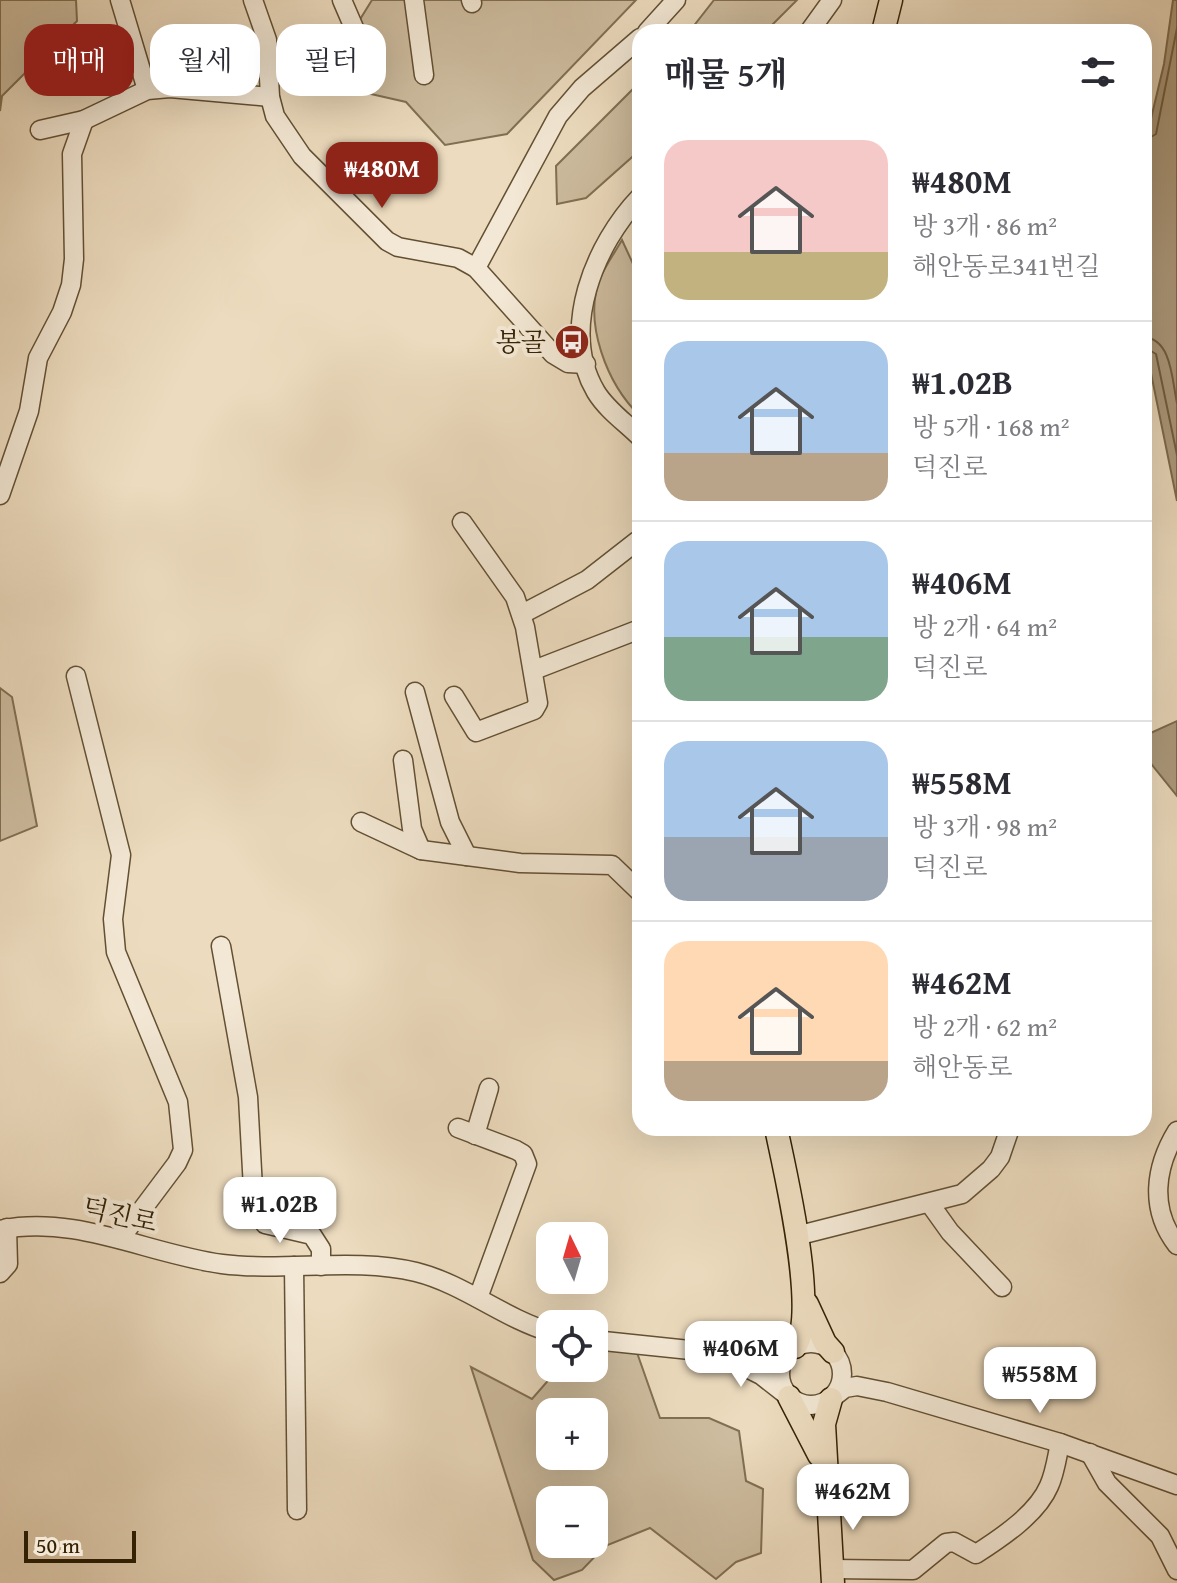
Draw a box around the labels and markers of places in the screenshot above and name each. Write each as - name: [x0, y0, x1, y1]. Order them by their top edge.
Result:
- pin: ₩480M: [326, 142, 438, 210]
- place label: 봉골: [496, 322, 546, 361]
- bus stop icon: 봉골: [553, 323, 591, 361]
- pin: ₩1.02B: [215, 1177, 345, 1245]
- pin: ₩406M: [685, 1321, 797, 1389]
- pin: ₩558M: [984, 1347, 1096, 1415]
- pin: ₩462M: [797, 1464, 909, 1532]

